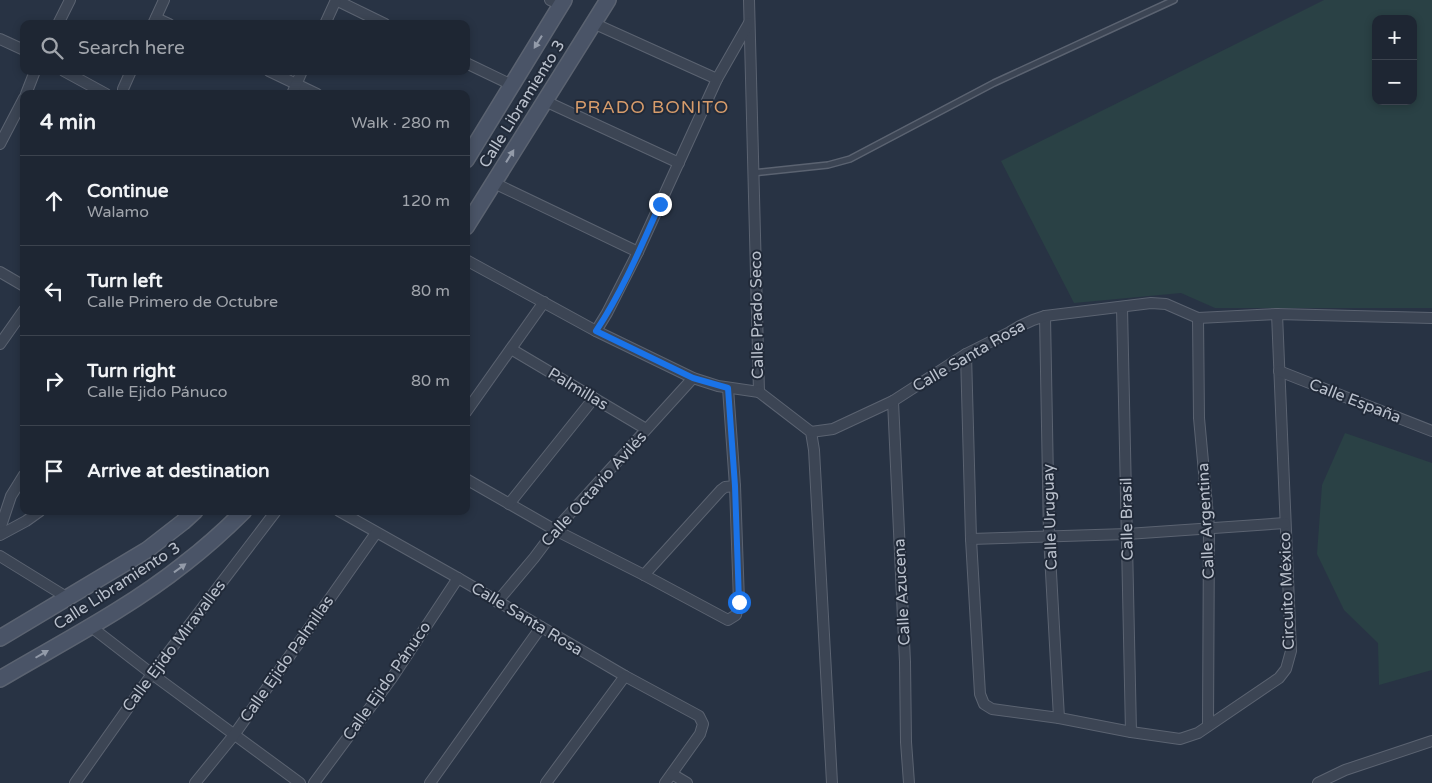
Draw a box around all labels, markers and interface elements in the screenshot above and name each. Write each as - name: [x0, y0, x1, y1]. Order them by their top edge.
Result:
- map controls: [1372, 15, 1417, 105]
- button: +: [1372, 15, 1417, 60]
- search box: [20, 20, 470, 75]
- icon: search: [38, 34, 66, 62]
- one-way arrow: [534, 35, 543, 48]
- street label: Calle Libramiento 3: [475, 36, 569, 172]
- text: Search here: [78, 37, 185, 59]
- button: −: [1372, 60, 1417, 105]
- district label: PRADO BONITO: [575, 96, 729, 118]
- text: 4 min: [40, 110, 96, 135]
- text: Walk · 280 m: [351, 113, 450, 133]
- one-way arrow: [506, 150, 515, 163]
- text: Continue: [87, 180, 169, 202]
- icon: ahead: [40, 187, 68, 215]
- text: 120 m: [401, 191, 450, 211]
- route end: [649, 193, 672, 216]
- text: Walamo: [87, 202, 149, 222]
- street label: Calle Prado Seco: [746, 251, 768, 379]
- text: Turn left: [87, 270, 163, 292]
- icon: left: [40, 277, 68, 305]
- text: 80 m: [411, 281, 450, 301]
- text: Calle Primero de Octubre: [87, 292, 278, 312]
- street label: Calle Santa Rosa: [909, 316, 1029, 396]
- text: Turn right: [87, 360, 175, 382]
- street label: Palmillas: [544, 363, 612, 415]
- icon: right: [40, 367, 68, 395]
- text: 80 m: [411, 371, 450, 391]
- street label: Calle España: [1306, 374, 1404, 428]
- text: Calle Ejido Pánuco: [87, 382, 227, 402]
- street label: Calle Octavio Avilés: [537, 427, 651, 551]
- icon: arrive: [40, 457, 68, 485]
- text: Arrive at destination: [87, 460, 270, 482]
- street label: Calle Argentina: [1193, 462, 1219, 580]
- street label: Calle Uruguay: [1038, 463, 1062, 570]
- street label: Calle Brasil: [1116, 477, 1138, 561]
- street label: Circuito México: [1275, 532, 1299, 650]
- street label: Calle Libramiento 3: [50, 538, 184, 634]
- street label: Calle Azucena: [889, 538, 915, 646]
- one-way arrow: [173, 562, 186, 573]
- street label: Calle Ejido Miravalles: [118, 576, 230, 716]
- street label: Calle Santa Rosa: [468, 578, 586, 660]
- route start: [728, 591, 751, 614]
- street label: Calle Ejido Palmillas: [236, 592, 338, 726]
- street label: Calle Ejido Pánuco: [339, 618, 435, 744]
- one-way arrow: [36, 650, 49, 659]

